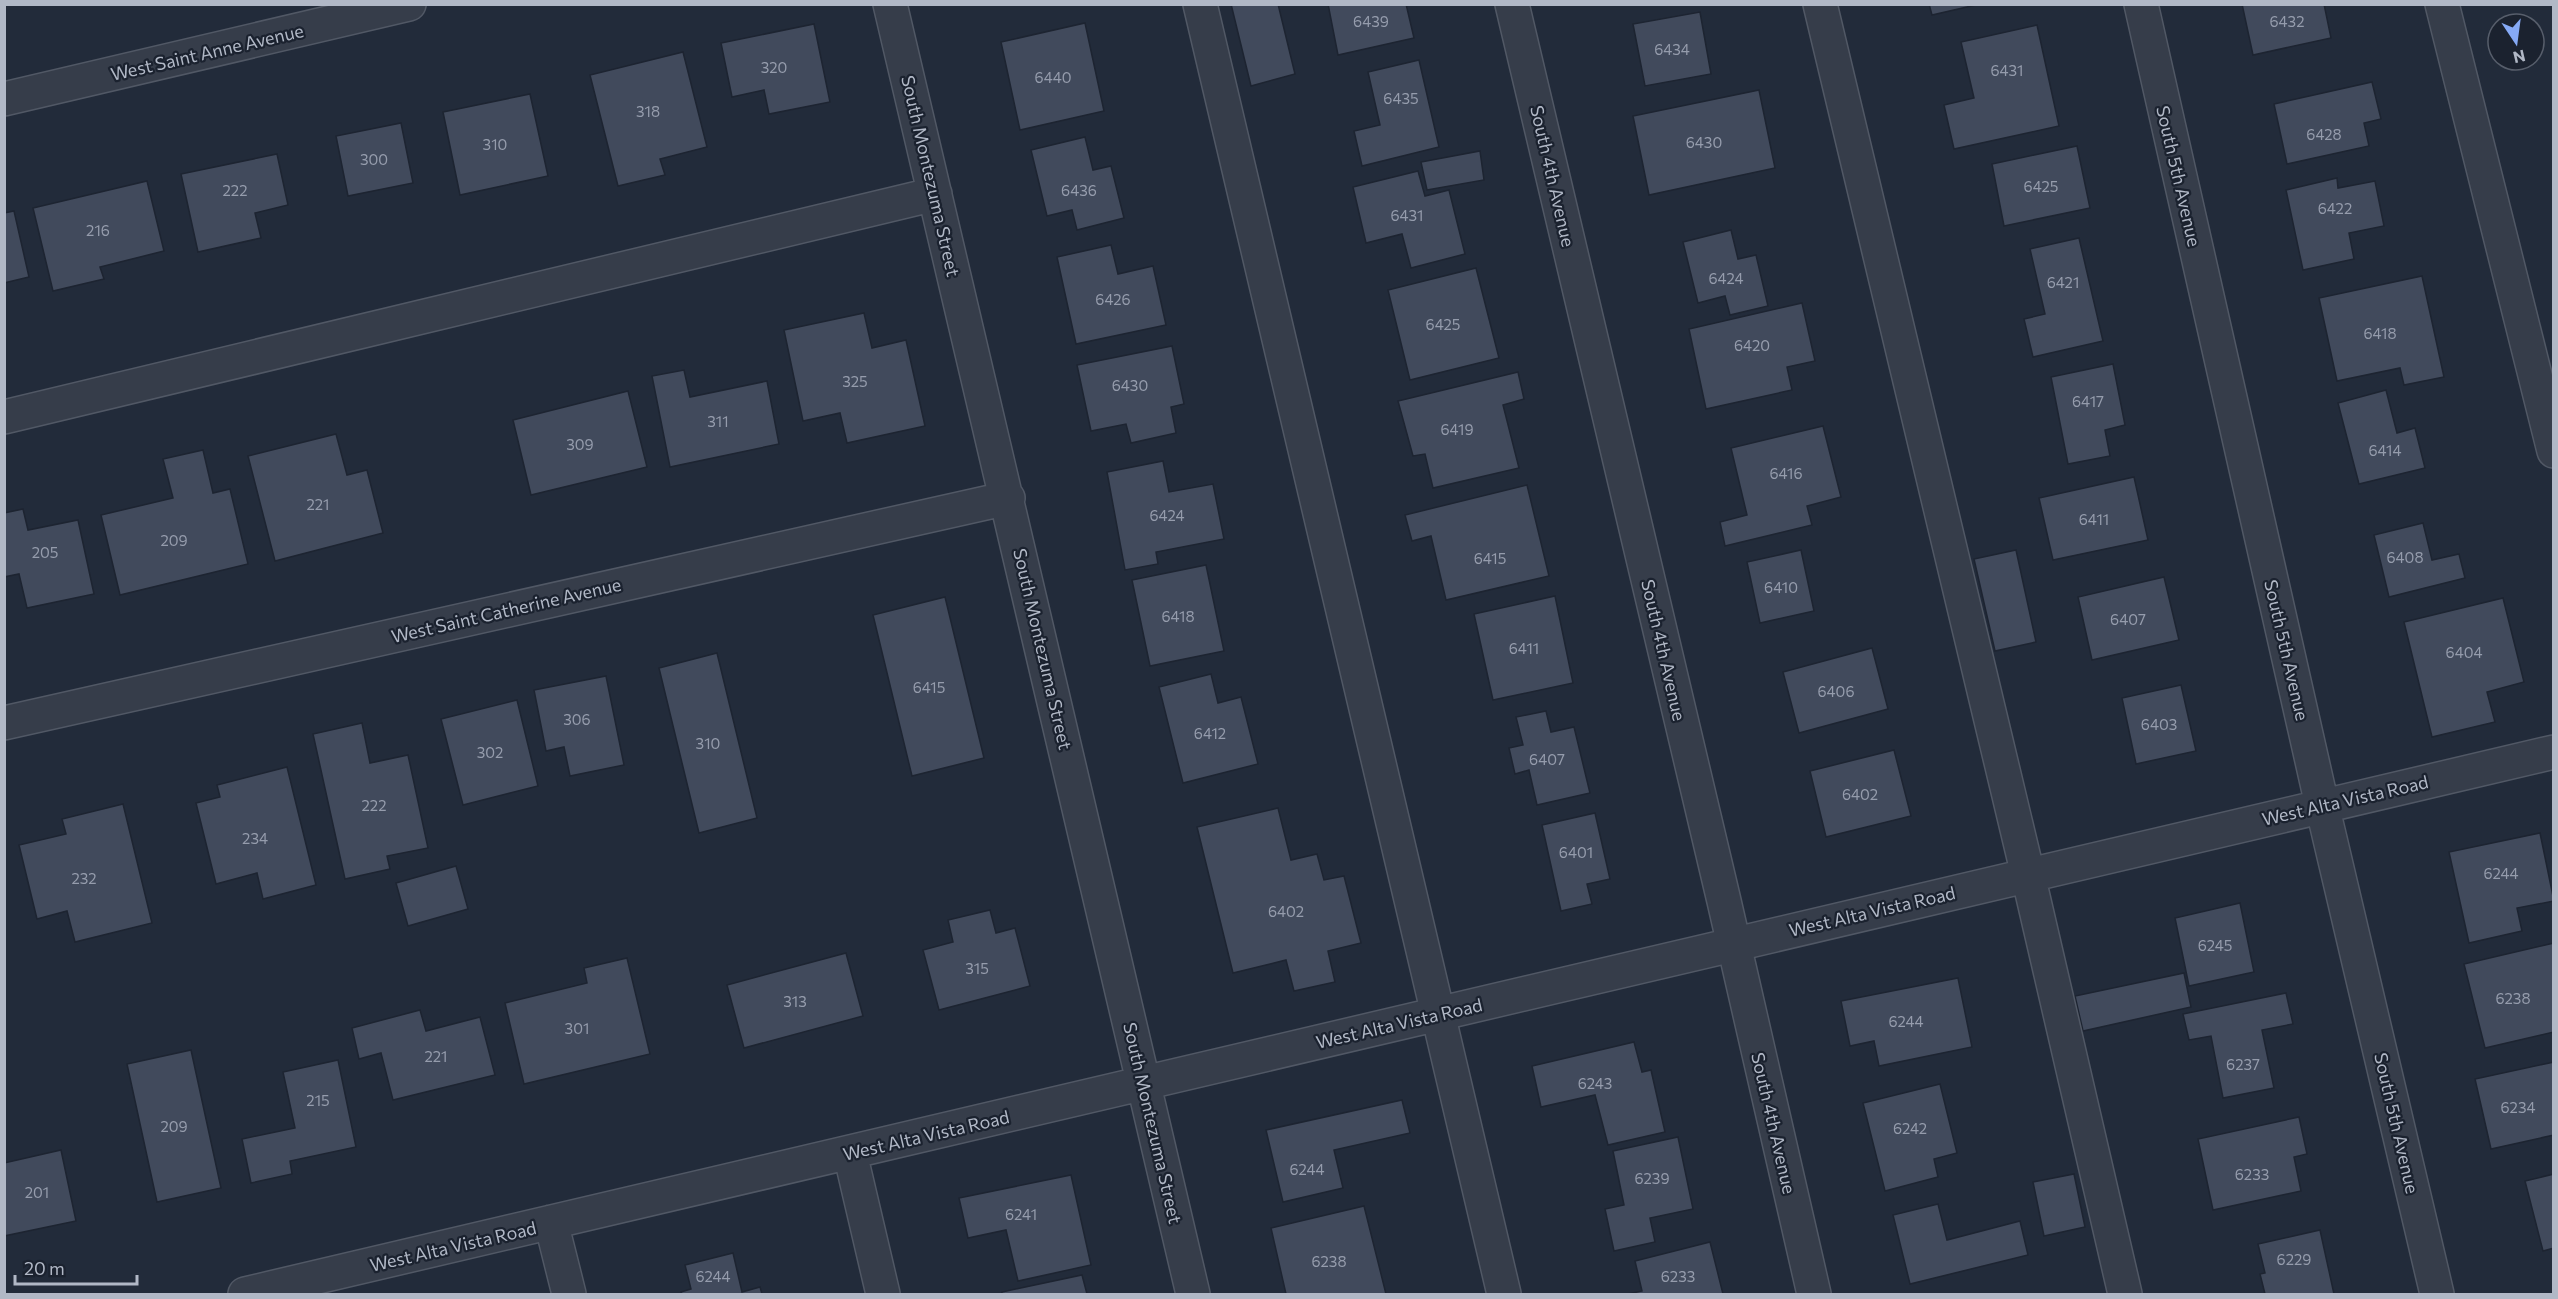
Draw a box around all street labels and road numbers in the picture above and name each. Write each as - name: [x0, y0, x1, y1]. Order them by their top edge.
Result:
- street label: West Saint Anne Avenue: [108, 19, 306, 85]
- street label: South Montezuma Street: [897, 73, 965, 279]
- street label: South 4th Avenue: [1526, 103, 1580, 249]
- street label: South 5th Avenue: [2152, 103, 2206, 249]
- street label: South Montezuma Street: [1009, 546, 1077, 752]
- street label: West Saint Catherine Avenue: [389, 573, 623, 647]
- street label: South 4th Avenue: [1637, 577, 1691, 723]
- street label: South 5th Avenue: [2260, 577, 2314, 723]
- street label: West Alta Vista Road: [2260, 770, 2430, 830]
- street label: West Alta Vista Road: [1787, 881, 1957, 941]
- street label: West Alta Vista Road: [1314, 993, 1484, 1053]
- street label: South Montezuma Street: [1119, 1020, 1187, 1226]
- street label: South 4th Avenue: [1747, 1050, 1801, 1196]
- street label: South 5th Avenue: [2370, 1050, 2424, 1196]
- street label: West Alta Vista Road: [841, 1105, 1011, 1165]
- street label: West Alta Vista Road: [368, 1216, 538, 1276]

